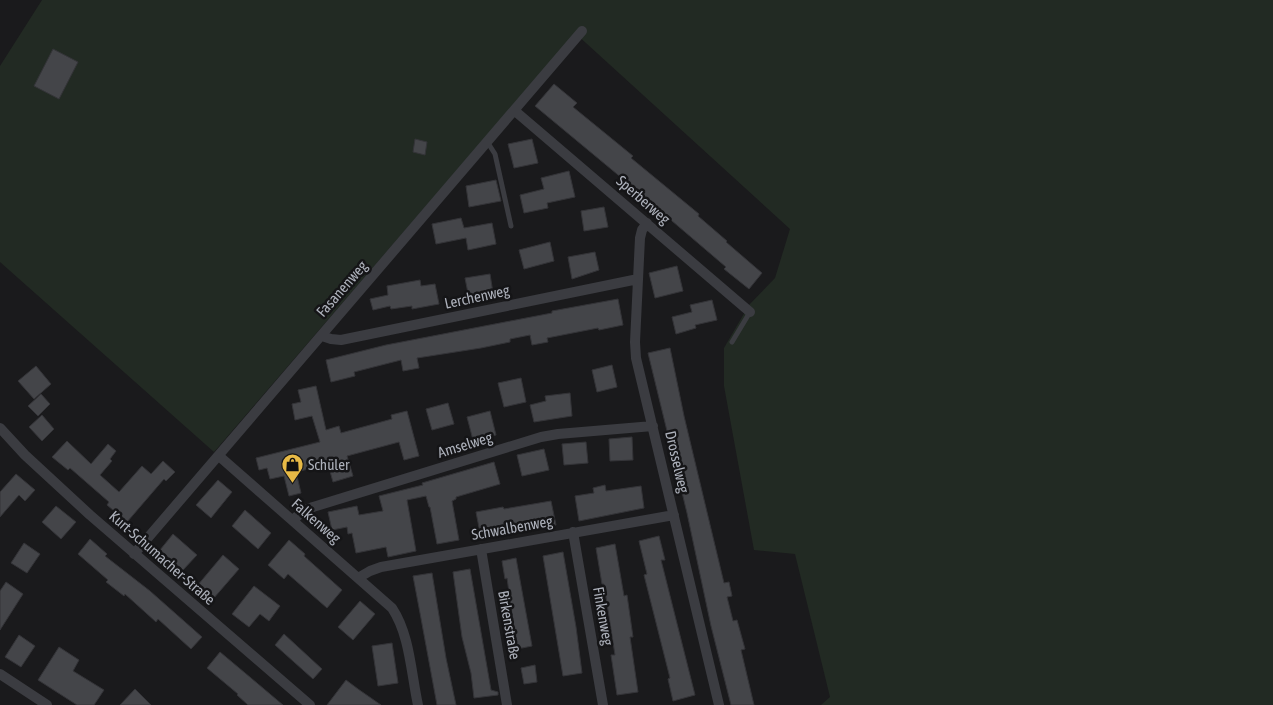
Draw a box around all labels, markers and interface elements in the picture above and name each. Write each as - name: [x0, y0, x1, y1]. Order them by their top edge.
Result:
- street label: Sperberweg: [613, 172, 674, 228]
- street label: Fasanenweg: [313, 257, 371, 320]
- street label: Lerchenweg: [443, 281, 511, 312]
- street label: Amselweg: [436, 428, 495, 461]
- street label: Drosselweg: [662, 429, 693, 495]
- shop icon: Schüler: [280, 453, 304, 484]
- place label: Schüler: [308, 456, 350, 473]
- street label: Falkenweg: [288, 495, 345, 547]
- street label: Kurt-Schumacher-Straße: [106, 507, 219, 608]
- street label: Schwalbenweg: [470, 512, 554, 543]
- street label: Finkenweg: [590, 585, 617, 647]
- street label: Birkenstraße: [495, 589, 524, 661]

